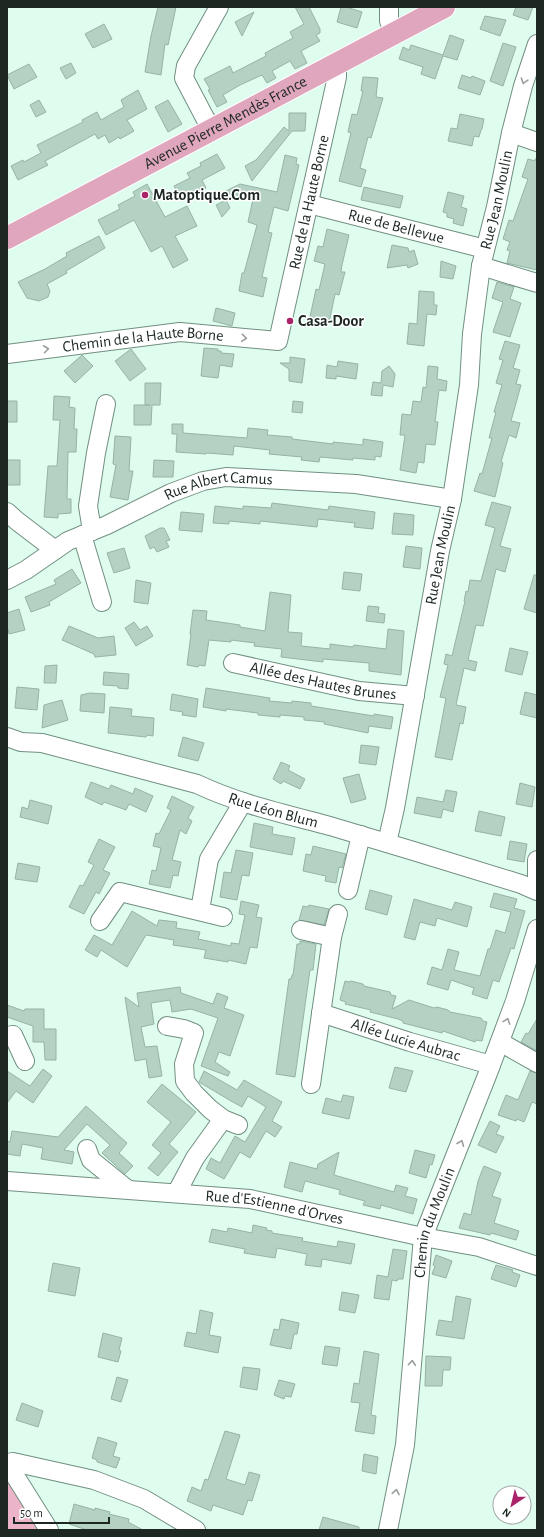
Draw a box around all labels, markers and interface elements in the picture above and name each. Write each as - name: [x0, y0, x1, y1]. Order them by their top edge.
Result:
- street label: Avenue Pierre Mendès France: [141, 73, 310, 172]
- one-way arrow: [521, 77, 529, 84]
- street label: Rue de la Haute Borne: [286, 134, 332, 271]
- street label: Rue Jean Moulin: [477, 149, 515, 251]
- place label: Matoptique.Com: [153, 187, 260, 203]
- marker: Matoptique.Com: [140, 190, 150, 200]
- street label: Rue de Bellevue: [346, 206, 446, 246]
- place label: Casa-Door: [298, 313, 364, 329]
- marker: Casa-Door: [285, 316, 295, 326]
- street label: Chemin de la Haute Borne: [62, 324, 224, 355]
- one-way arrow: [241, 333, 247, 342]
- one-way arrow: [43, 345, 49, 354]
- street label: Rue Albert Camus: [161, 469, 273, 503]
- street label: Rue Jean Moulin: [423, 504, 458, 606]
- street label: Allée des Hautes Brunes: [248, 659, 397, 702]
- street label: Rue Léon Blum: [226, 790, 320, 831]
- street label: Allée Lucie Aubrac: [349, 1015, 462, 1064]
- one-way arrow: [503, 1018, 511, 1025]
- one-way arrow: [456, 1139, 464, 1146]
- street label: Chemin du Moulin: [411, 1165, 458, 1279]
- street label: Rue d'Estienne d'Orves: [205, 1188, 345, 1227]
- one-way arrow: [408, 1360, 417, 1366]
- north arrow: [492, 1485, 532, 1525]
- one-way arrow: [391, 1489, 400, 1495]
- scale bar: [14, 1499, 109, 1525]
- text: N: [500, 1506, 513, 1519]
- text: 50 m: [20, 1507, 43, 1519]

